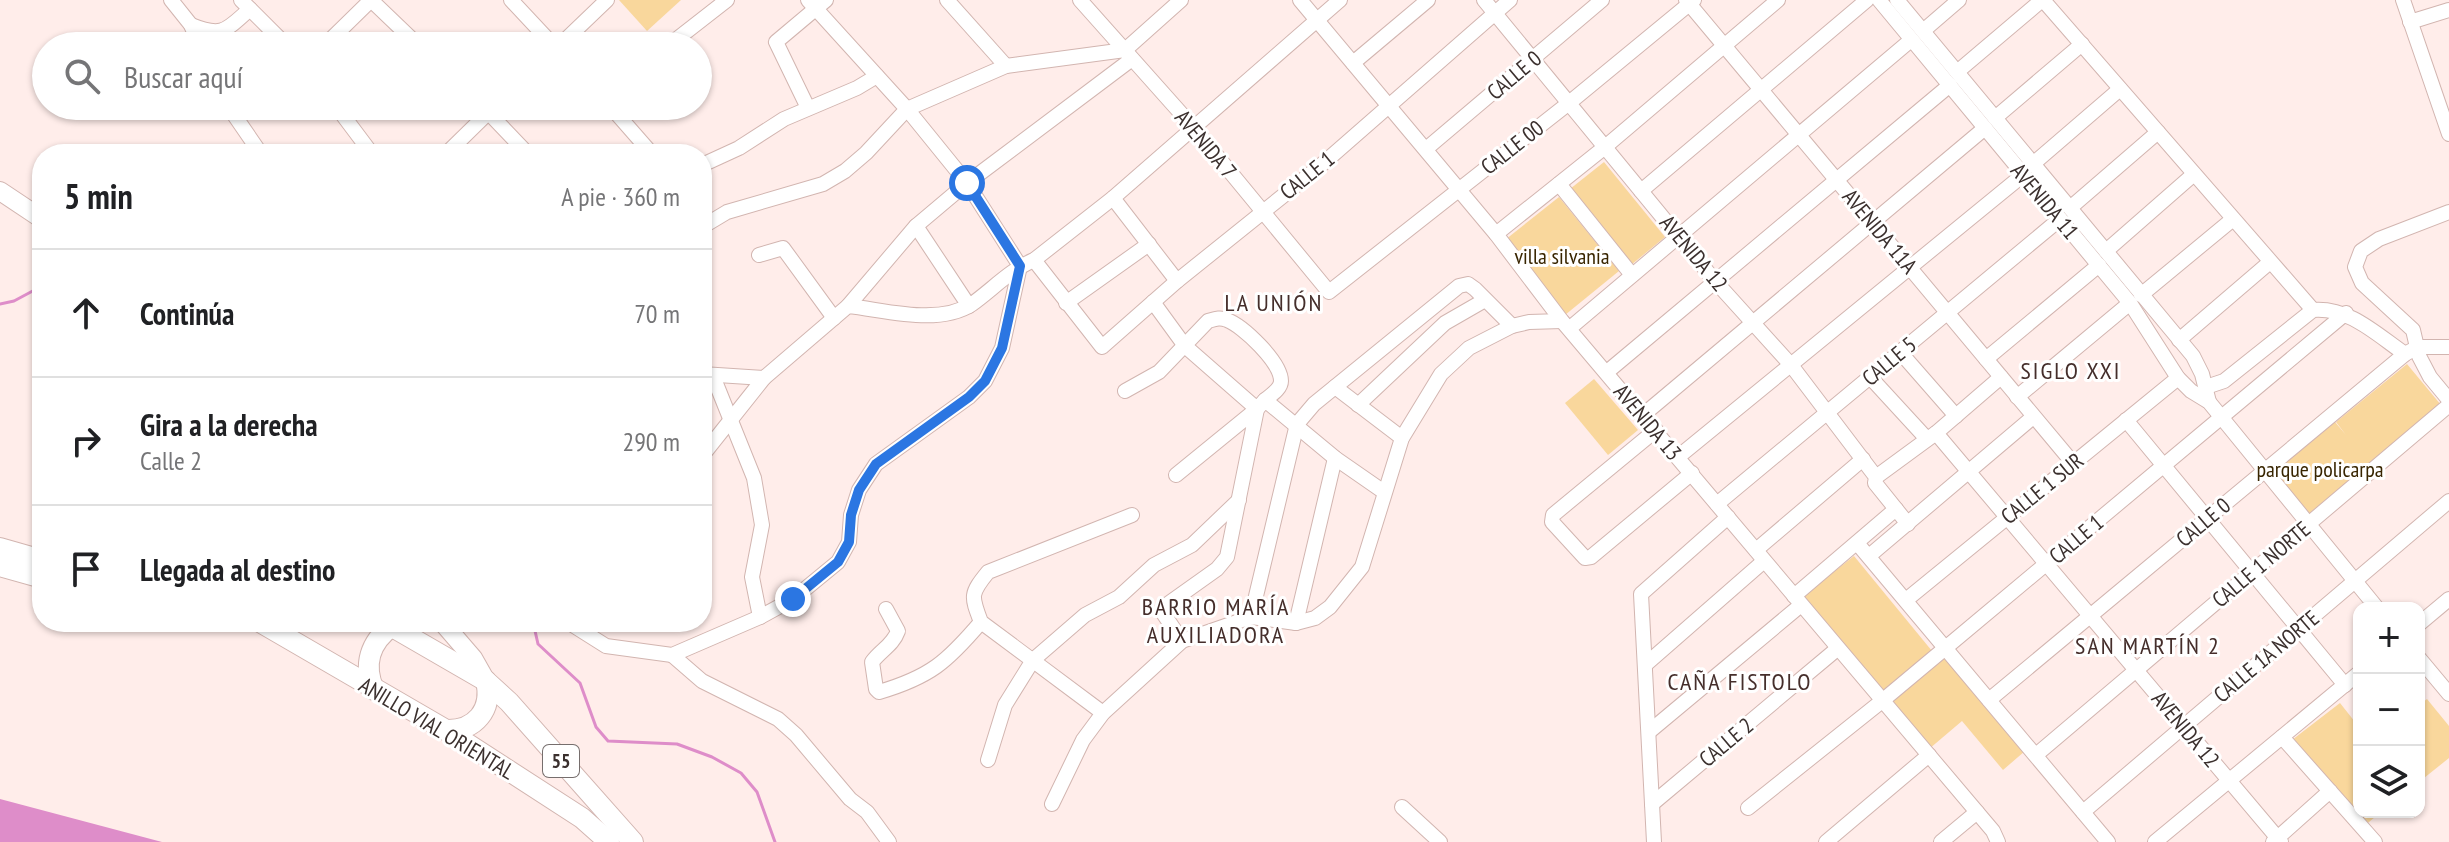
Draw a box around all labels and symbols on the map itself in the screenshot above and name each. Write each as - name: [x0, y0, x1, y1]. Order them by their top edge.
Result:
- street label: CALLE 0: [1481, 44, 1547, 106]
- street label: AVENIDA 7: [1169, 104, 1243, 184]
- street label: CALLE 00: [1475, 114, 1549, 180]
- street label: CALLE 1: [1274, 145, 1340, 205]
- street label: AVENIDA 11: [2005, 157, 2085, 245]
- route start: [949, 165, 985, 201]
- street label: AVENIDA 11A: [1837, 183, 1924, 279]
- street label: AVENIDA 12: [1654, 209, 1734, 297]
- park label: villa silvania: [1515, 242, 1609, 270]
- district label: LA UNIÓN: [1225, 287, 1323, 318]
- street label: CALLE 5: [1856, 330, 1922, 392]
- district label: SIGLO XXI: [2021, 355, 2121, 386]
- street label: AVENIDA 13: [1608, 378, 1688, 466]
- street label: CALLE 1 SUR: [1995, 446, 2089, 530]
- park label: parque policarpa: [2256, 455, 2384, 483]
- street label: CALLE 0: [2170, 491, 2236, 553]
- street label: CALLE 1: [2043, 508, 2109, 570]
- street label: CALLE 1 NORTE: [2206, 515, 2316, 613]
- route end: [775, 581, 811, 617]
- district label: BARRIO MARÍA AUXILIADORA: [1142, 591, 1290, 650]
- street label: CALLE 1A NORTE: [2207, 604, 2325, 708]
- district label: SAN MARTÍN 2: [2075, 630, 2221, 661]
- district label: CAÑA FISTOLO: [1668, 666, 1812, 697]
- street label: ANILLO VIAL ORIENTAL: [354, 671, 520, 785]
- street label: AVENIDA 12: [2146, 685, 2226, 773]
- street label: CALLE 2: [1693, 711, 1759, 773]
- road number: 55: [543, 745, 579, 777]

